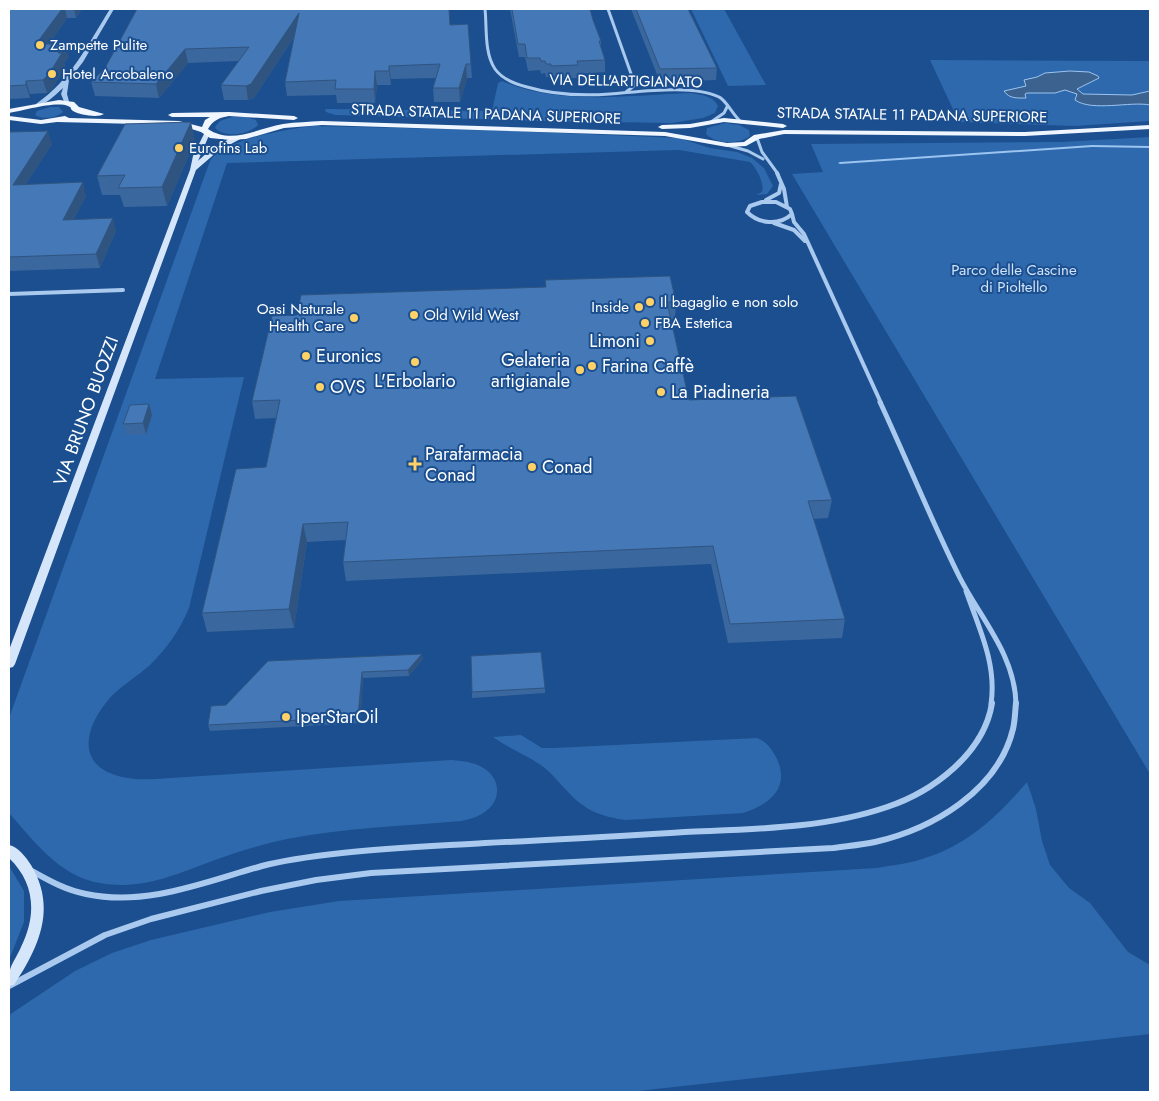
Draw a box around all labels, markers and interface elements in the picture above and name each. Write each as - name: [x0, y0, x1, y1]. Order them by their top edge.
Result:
- place label: Zampette Pulite: [50, 34, 148, 56]
- marker: Zampette Pulite: [34, 39, 46, 51]
- place label: Hotel Arcobaleno: [62, 63, 173, 85]
- marker: Hotel Arcobaleno: [46, 68, 58, 80]
- street label: VIA DELL'ARTIGIANATO: [549, 69, 703, 93]
- street label: STRADA STATALE 11 PADANA SUPERIORE: [350, 98, 622, 130]
- street label: STRADA STATALE 11 PADANA SUPERIORE: [777, 102, 1047, 128]
- place label: Eurofins Lab: [189, 137, 268, 159]
- marker: Eurofins Lab: [173, 142, 185, 154]
- park label: Parco delle Cascine di Pioltello: [951, 259, 1077, 298]
- place label: Il bagaglio e non solo: [660, 291, 798, 313]
- place label: Inside: [591, 296, 629, 318]
- marker: Il bagaglio e non solo: [644, 296, 656, 308]
- place label: Oasi Naturale Health Care: [257, 298, 344, 337]
- marker: Inside: [633, 301, 645, 313]
- place label: Old Wild West: [424, 304, 519, 326]
- marker: Old Wild West: [408, 309, 420, 321]
- marker: Oasi Naturale Health Care: [348, 312, 360, 324]
- place label: FBA Estetica: [655, 312, 733, 334]
- marker: FBA Estetica: [639, 317, 651, 329]
- place label: Limoni: [589, 328, 640, 354]
- street label: VIA BRUNO BUOZZI: [47, 333, 125, 489]
- marker: Limoni: [644, 335, 656, 347]
- place label: Euronics: [316, 343, 381, 369]
- place label: Gelateria artigianale: [491, 347, 570, 394]
- marker: Euronics: [300, 350, 312, 362]
- place label: Farina Caffè: [602, 353, 694, 379]
- marker: L'Erbolario: [409, 356, 421, 368]
- marker: Farina Caffè: [586, 360, 598, 372]
- marker: Gelateria artigianale: [574, 364, 586, 376]
- place label: L'Erbolario: [374, 368, 456, 394]
- place label: OVS: [330, 374, 366, 400]
- place label: La Piadineria: [671, 379, 770, 405]
- marker: OVS: [314, 381, 326, 393]
- marker: La Piadineria: [655, 386, 667, 398]
- place label: Parafarmacia Conad: [425, 441, 522, 488]
- place label: Conad: [542, 454, 593, 480]
- marker: Parafarmacia Conad: [409, 458, 421, 470]
- marker: Conad: [526, 461, 538, 473]
- place label: IperStarOil: [296, 704, 378, 730]
- marker: IperStarOil: [280, 711, 292, 723]

